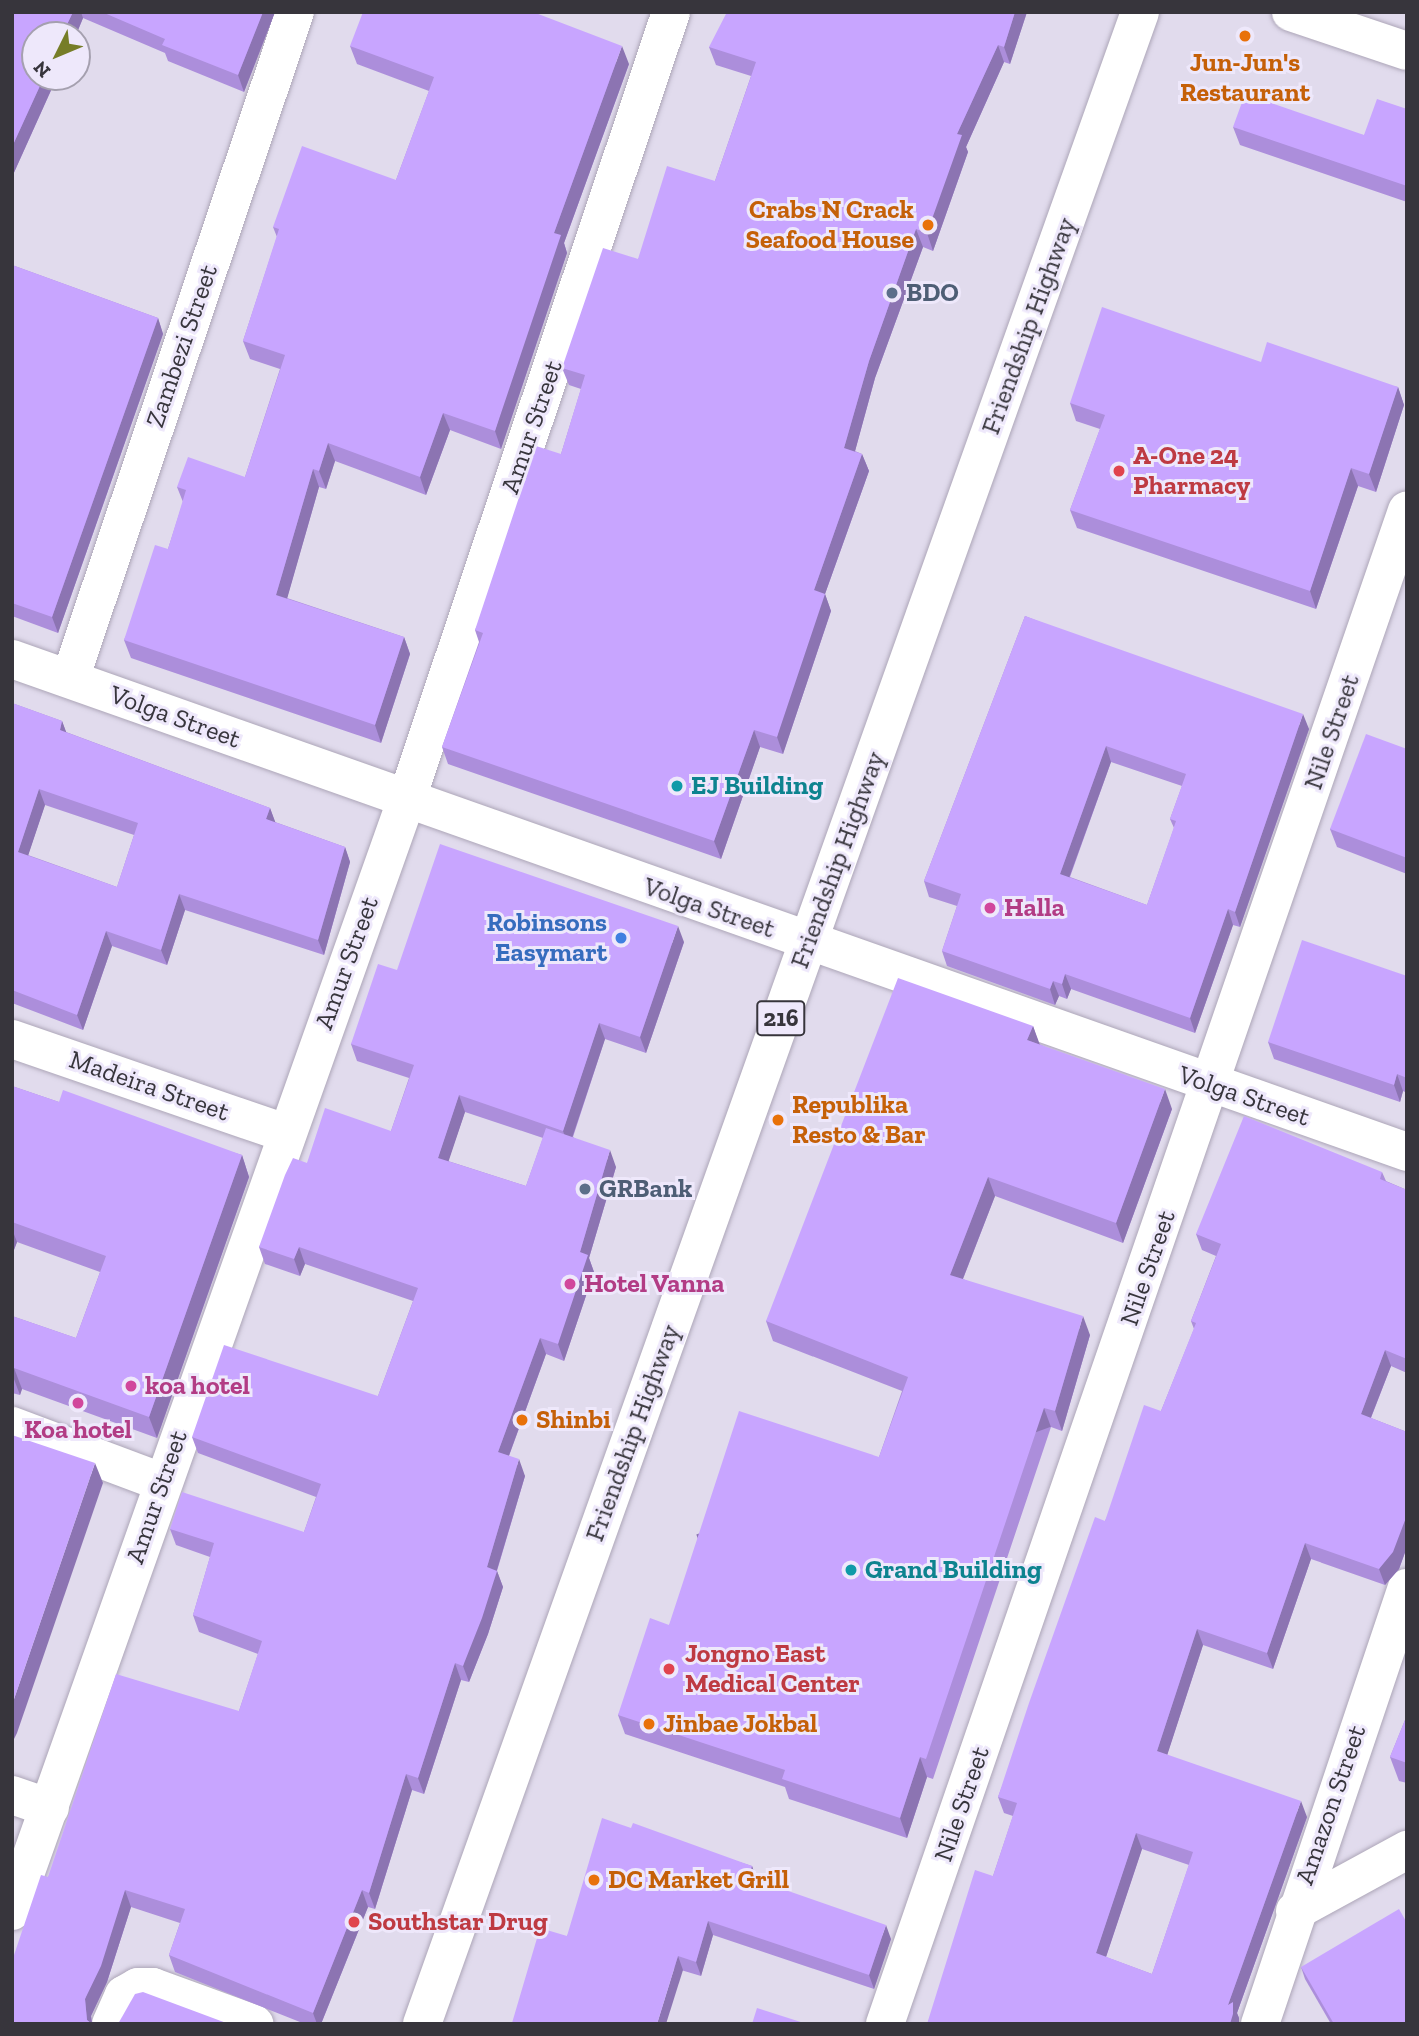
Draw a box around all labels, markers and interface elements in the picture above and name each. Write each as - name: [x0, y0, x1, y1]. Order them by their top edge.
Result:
- north arrow: [21, 21, 91, 91]
- marker: Jun-Jun's Restaurant: [1237, 28, 1253, 44]
- place label: Jun-Jun's Restaurant: [1180, 47, 1310, 108]
- text: N: [28, 56, 55, 82]
- place label: Crabs N Crack Seafood House: [746, 194, 914, 256]
- street label: Friendship Highway: [975, 214, 1083, 438]
- marker: Crabs N Crack Seafood House: [920, 217, 936, 233]
- street label: Zambezi Street: [140, 261, 224, 431]
- place label: BDO: [906, 277, 959, 309]
- marker: BDO: [884, 285, 900, 301]
- street label: Amur Street: [495, 356, 569, 498]
- place label: A-One 24 Pharmacy: [1133, 440, 1250, 502]
- marker: A-One 24 Pharmacy: [1111, 463, 1127, 479]
- street label: Nile Street: [1298, 670, 1366, 794]
- street label: Volga Street: [105, 679, 245, 755]
- street label: Friendship Highway: [784, 748, 892, 972]
- place label: EJ Building: [691, 770, 823, 802]
- marker: EJ Building: [669, 778, 685, 794]
- street label: Volga Street: [639, 871, 779, 945]
- street label: Amur Street: [309, 892, 385, 1034]
- place label: Halla: [1004, 892, 1065, 924]
- marker: Halla: [982, 900, 998, 916]
- place label: Robinsons Easymart: [487, 907, 607, 968]
- marker: Robinsons Easymart: [613, 930, 629, 946]
- road number: 216: [755, 998, 807, 1038]
- street label: Madeira Street: [65, 1044, 233, 1128]
- street label: Volga Street: [1174, 1059, 1314, 1133]
- place label: Republika Resto & Bar: [792, 1089, 926, 1150]
- marker: Republika Resto & Bar: [770, 1112, 786, 1128]
- place label: GRBank: [599, 1173, 692, 1205]
- marker: GRBank: [577, 1181, 593, 1197]
- street label: Nile Street: [1114, 1206, 1182, 1330]
- place label: Hotel Vanna: [584, 1268, 725, 1300]
- marker: Hotel Vanna: [562, 1276, 578, 1292]
- street label: Friendship Highway: [579, 1321, 687, 1545]
- place label: koa hotel: [145, 1370, 250, 1402]
- marker: koa hotel: [123, 1378, 139, 1394]
- marker: Koa hotel: [70, 1395, 86, 1411]
- place label: Shinbi: [536, 1404, 611, 1436]
- marker: Shinbi: [514, 1412, 530, 1428]
- place label: Koa hotel: [24, 1414, 132, 1446]
- street label: Amur Street: [120, 1426, 194, 1568]
- place label: Grand Building: [865, 1554, 1042, 1586]
- marker: Grand Building: [843, 1562, 859, 1578]
- place label: Jongno East Medical Center: [685, 1638, 860, 1700]
- marker: Jongno East Medical Center: [659, 1659, 679, 1679]
- place label: Jinbae Jokbal: [663, 1708, 818, 1740]
- marker: Jinbae Jokbal: [641, 1716, 657, 1732]
- street label: Amazon Street: [1289, 1721, 1373, 1889]
- street label: Nile Street: [928, 1742, 996, 1866]
- place label: DC Market Grill: [608, 1864, 789, 1896]
- marker: DC Market Grill: [586, 1872, 602, 1888]
- place label: Southstar Drug: [368, 1906, 548, 1938]
- marker: Southstar Drug: [346, 1914, 362, 1930]

